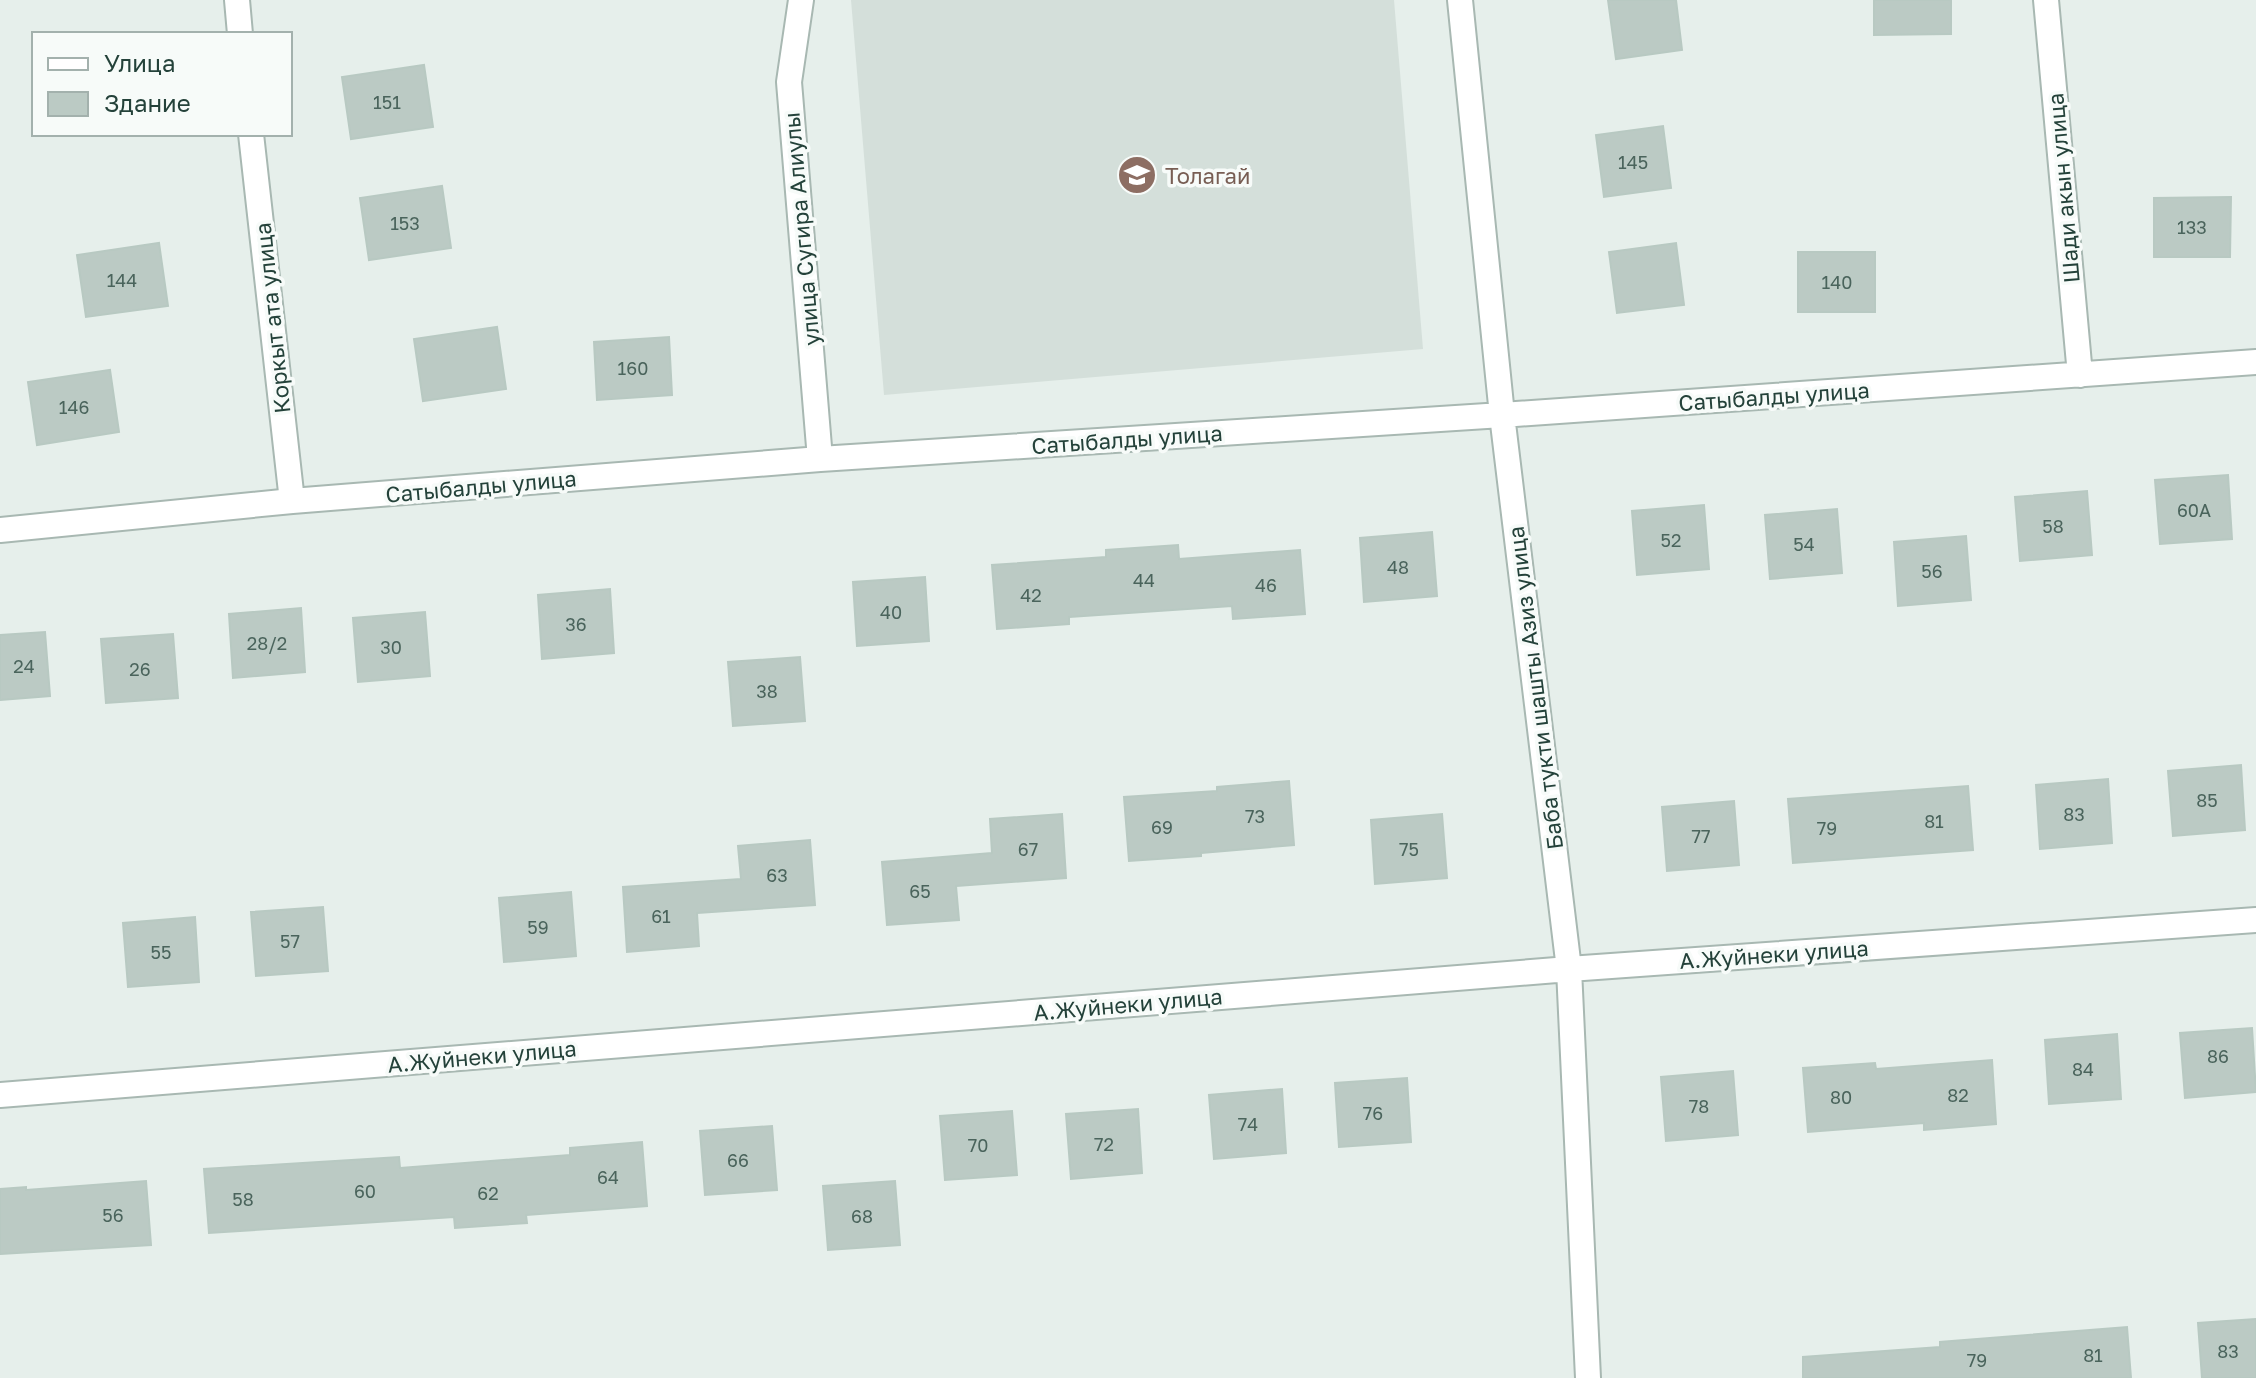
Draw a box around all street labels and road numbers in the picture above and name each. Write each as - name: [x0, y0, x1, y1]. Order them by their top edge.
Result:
- street label: Шади акын улица: [2041, 92, 2085, 284]
- street label: улица Сугира Алиулы: [777, 111, 825, 347]
- street label: Коркыт ата улица: [249, 221, 295, 415]
- street label: Сатыбалды улица: [1677, 376, 1871, 416]
- street label: Сатыбалды улица: [1030, 419, 1224, 459]
- street label: Сатыбалды улица: [384, 464, 578, 508]
- street label: Баба тукти шашты Азиз улица: [1502, 525, 1568, 851]
- street label: А.Жуйнеки улица: [1678, 934, 1870, 974]
- street label: А.Жуйнеки улица: [1032, 982, 1224, 1026]
- street label: А.Жуйнеки улица: [386, 1034, 578, 1078]

